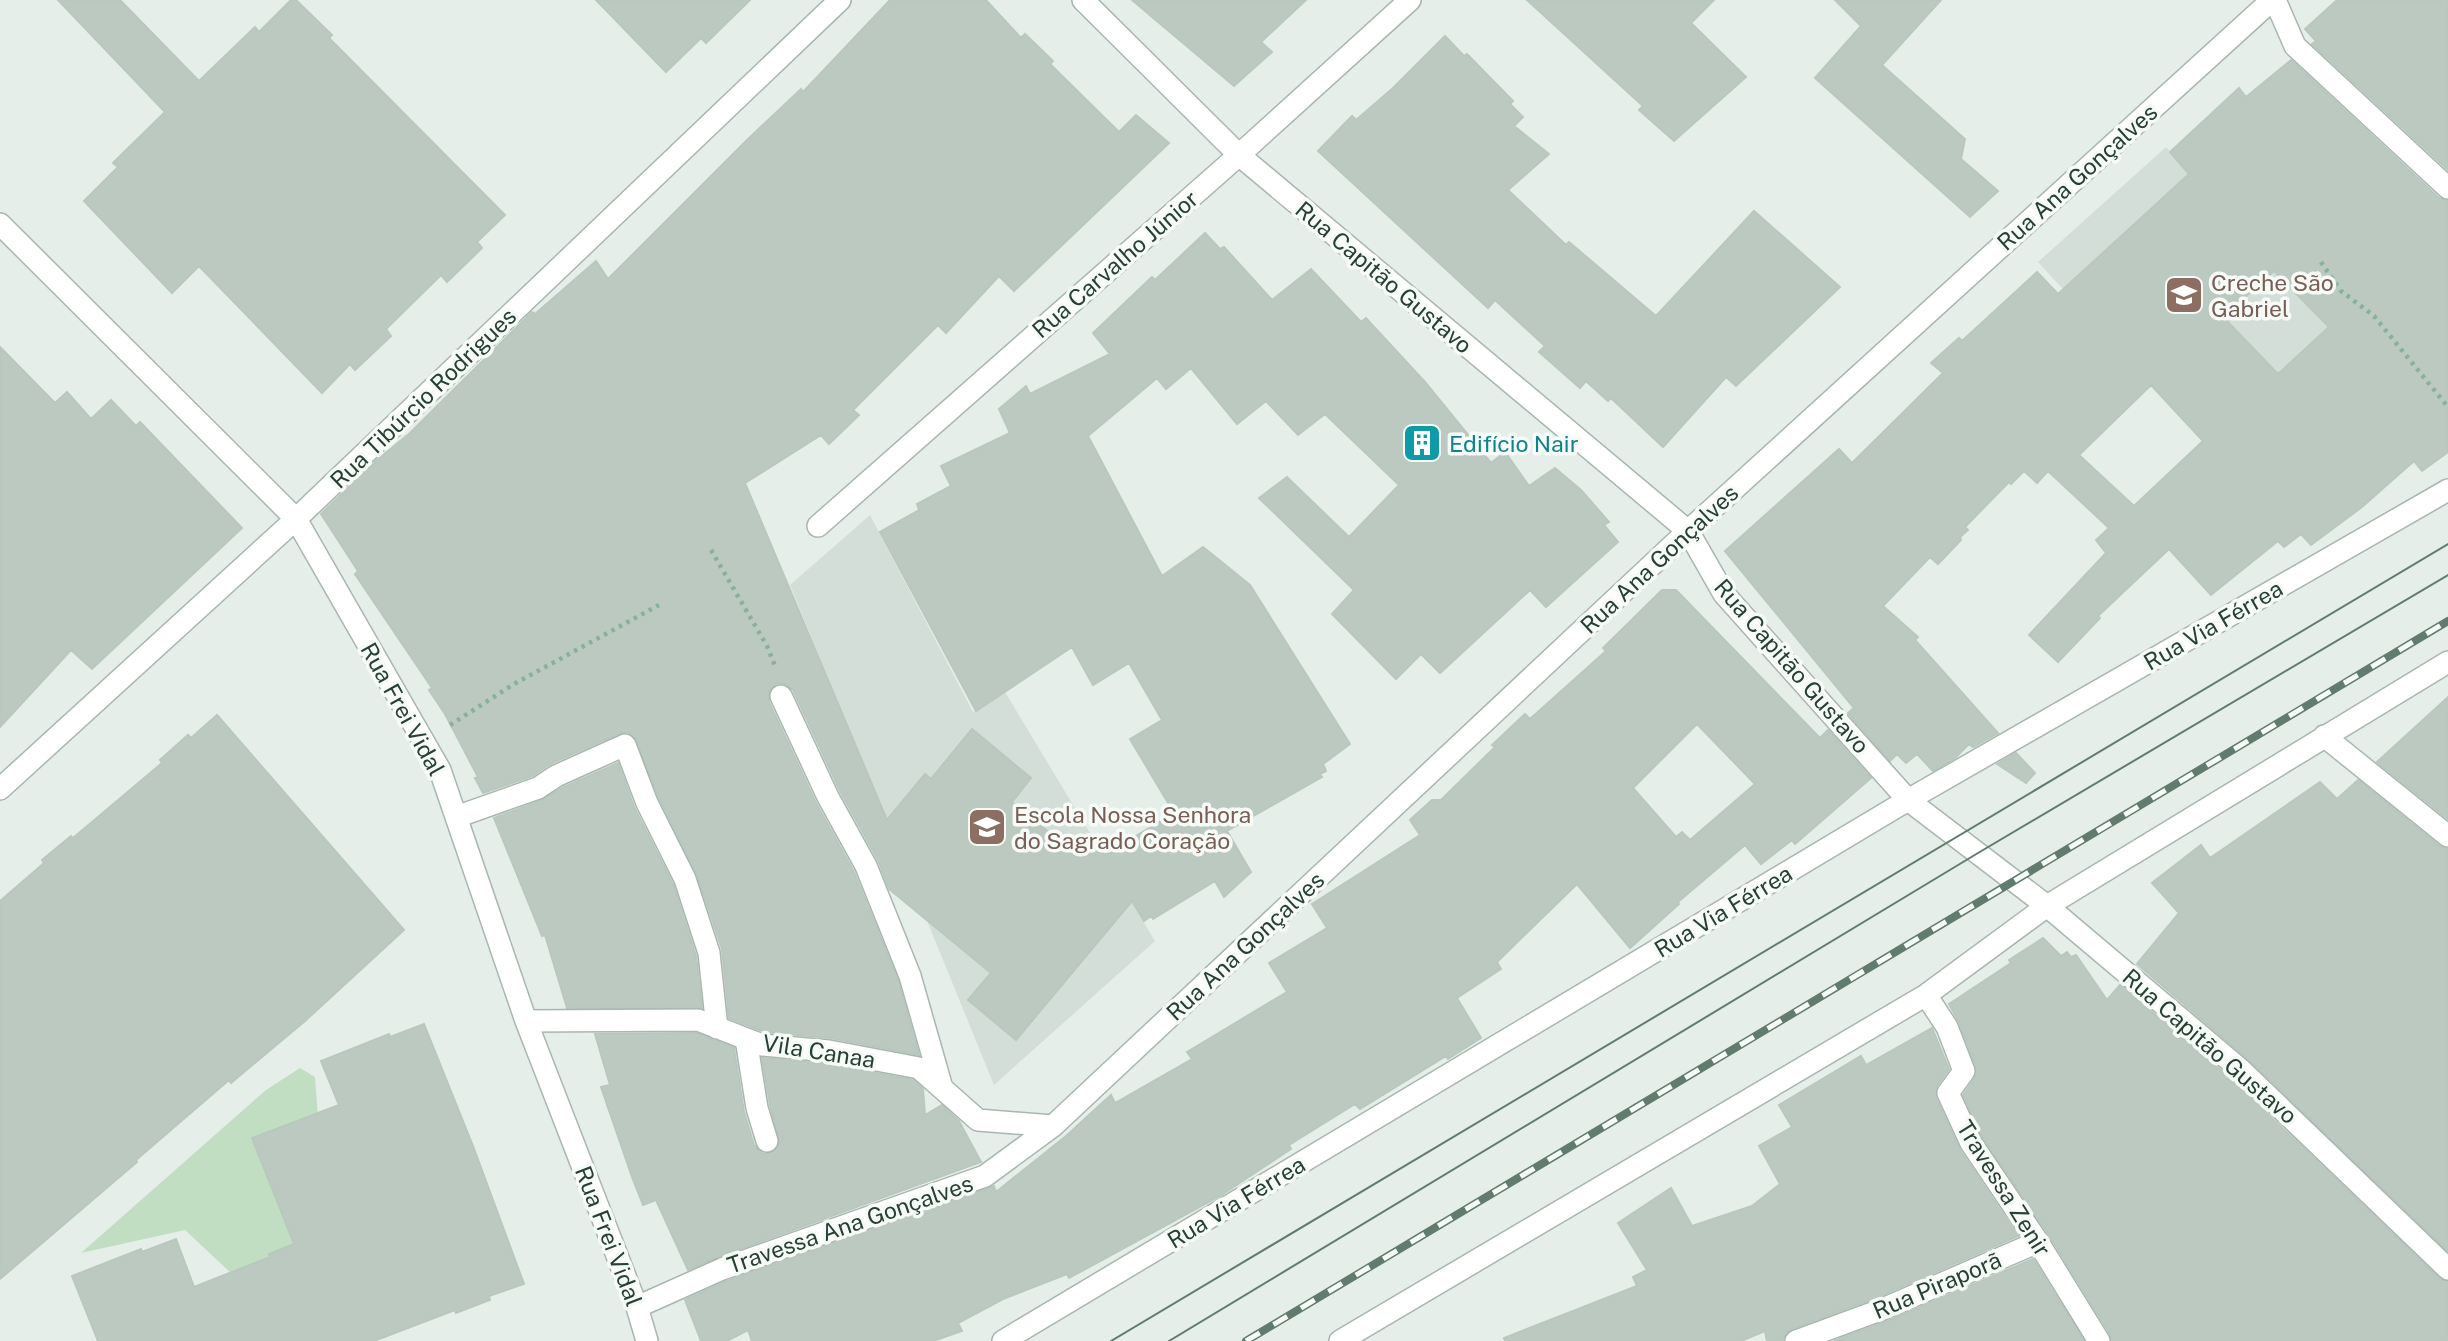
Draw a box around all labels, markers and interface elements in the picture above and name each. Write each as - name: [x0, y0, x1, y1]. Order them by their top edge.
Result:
- street label: Rua Ana Gonçalves: [1992, 98, 2162, 256]
- street label: Rua Carvalho Júnior: [1027, 185, 1203, 343]
- street label: Rua Capitão Gustavo: [1290, 195, 1478, 359]
- place label: Creche São Gabriel: [2211, 269, 2334, 322]
- school or university icon: Creche São Gabriel: [2163, 274, 2205, 316]
- street label: Rua Tibúrcio Rodrigues: [325, 302, 521, 494]
- building icon: Edifício Nair: [1401, 422, 1443, 464]
- place label: Edifício Nair: [1449, 430, 1579, 457]
- street label: Rua Ana Gonçalves: [1575, 479, 1743, 639]
- street label: Rua Capitão Gustavo: [1709, 573, 1875, 759]
- street label: Rua Via Férrea: [2139, 574, 2287, 676]
- street label: Rua Frei Vidal: [355, 638, 451, 780]
- place label: Escola Nossa Senhora do Sagrado Coração: [1014, 801, 1251, 854]
- school or university icon: Escola Nossa Senhora do Sagrado Coração: [966, 806, 1008, 848]
- street label: Rua Via Férrea: [1649, 859, 1797, 963]
- street label: Rua Ana Gonçalves: [1161, 866, 1329, 1026]
- street label: Rua Capitão Gustavo: [2117, 963, 2303, 1129]
- street label: Vila Canaa: [761, 1029, 877, 1073]
- street label: Travessa Zenir: [1951, 1115, 2057, 1261]
- street label: Rua Via Férrea: [1162, 1150, 1310, 1254]
- street label: Rua Frei Vidal: [570, 1162, 648, 1310]
- street label: Travessa Ana Gonçalves: [724, 1169, 976, 1279]
- street label: Rua Piraporã: [1869, 1246, 2005, 1324]

